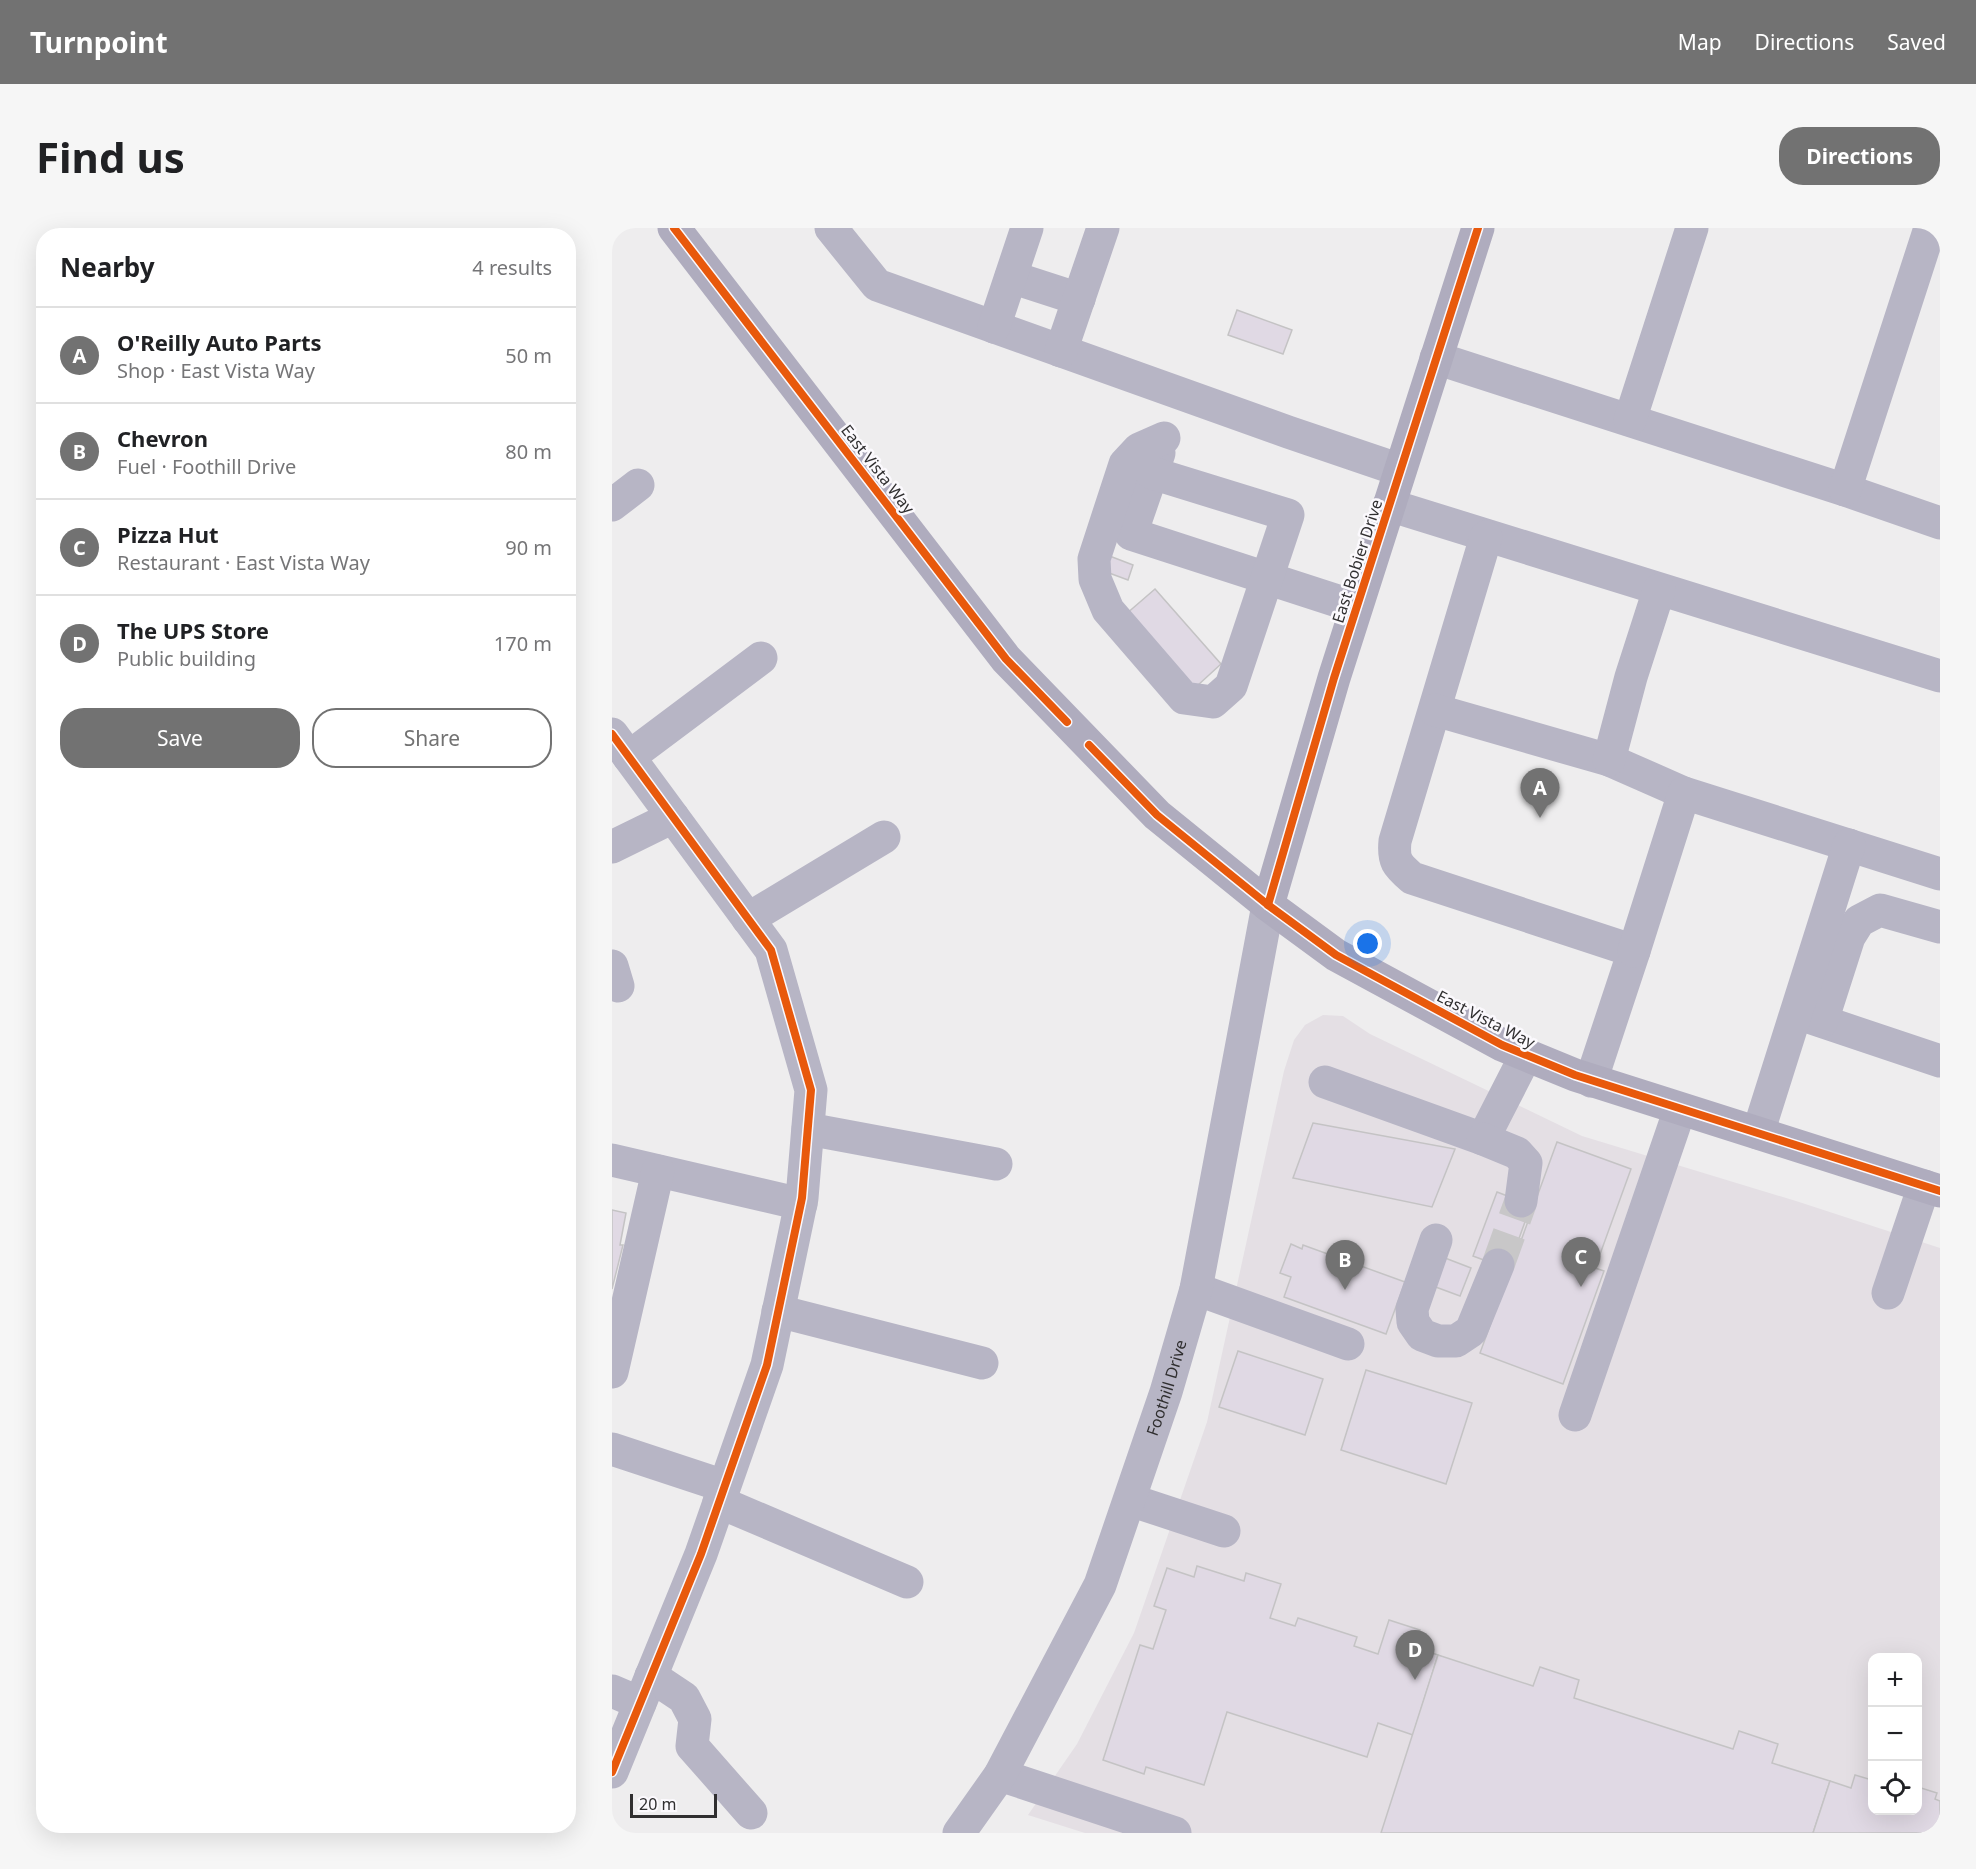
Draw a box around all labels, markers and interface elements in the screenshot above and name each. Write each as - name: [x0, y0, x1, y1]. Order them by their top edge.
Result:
- text: Turnpoint: [30, 23, 168, 61]
- text: Map: [1678, 28, 1722, 56]
- text: Directions: [1755, 28, 1854, 56]
- text: Saved: [1887, 28, 1946, 56]
- button: Directions: [1779, 127, 1940, 185]
- text: Find us: [36, 128, 185, 185]
- text: Nearby: [60, 249, 155, 285]
- text: 4 results: [472, 254, 552, 281]
- text: O'Reilly Auto Parts: [117, 327, 322, 357]
- text: A: [73, 342, 86, 369]
- text: 50 m: [505, 342, 552, 369]
- text: Shop · East Vista Way: [117, 357, 315, 384]
- street label: East Vista Way: [836, 420, 920, 519]
- text: Chevron: [117, 423, 208, 453]
- text: B: [73, 438, 86, 465]
- text: 80 m: [505, 438, 552, 465]
- text: Fuel · Foothill Drive: [117, 453, 296, 480]
- street label: East Bobier Drive: [1327, 496, 1387, 626]
- text: Pizza Hut: [117, 519, 219, 549]
- text: C: [73, 534, 86, 561]
- text: 90 m: [505, 534, 552, 561]
- text: Restaurant · East Vista Way: [117, 549, 370, 576]
- text: The UPS Store: [117, 615, 269, 645]
- text: D: [72, 630, 87, 657]
- text: 170 m: [494, 630, 552, 657]
- text: Public building: [117, 645, 256, 672]
- button: Save: [60, 708, 300, 768]
- button: Share: [312, 708, 552, 768]
- pin: A: [1520, 768, 1560, 818]
- your location: [1353, 929, 1382, 958]
- street label: East Vista Way: [1433, 985, 1540, 1054]
- pin: C: [1562, 1238, 1600, 1287]
- pin: B: [1326, 1240, 1364, 1290]
- street label: Foothill Drive: [1141, 1337, 1192, 1439]
- pin: D: [1396, 1630, 1434, 1680]
- map controls: [1868, 1653, 1922, 1815]
- button: +: [1868, 1653, 1922, 1707]
- button: −: [1868, 1707, 1922, 1761]
- button: locate: [1868, 1761, 1922, 1815]
- scale bar: [630, 1791, 717, 1818]
- text: 20 m: [639, 1793, 676, 1815]

